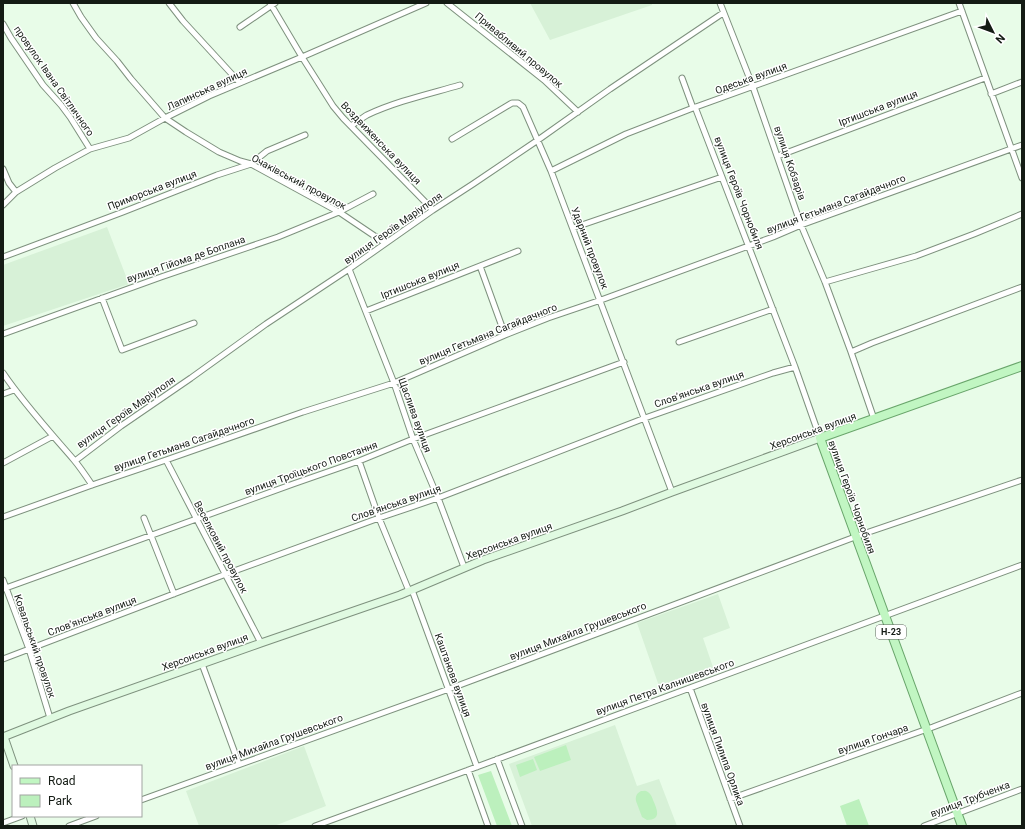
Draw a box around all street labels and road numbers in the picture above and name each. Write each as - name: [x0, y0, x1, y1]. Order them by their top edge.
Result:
- street label: Привабливий провулок: [473, 10, 565, 90]
- street label: провулок Івана Світличного: [12, 24, 96, 138]
- street label: Одеська вулиця: [714, 60, 788, 96]
- street label: Лапинська вулиця: [165, 66, 249, 112]
- street label: Іртишська вулиця: [837, 88, 919, 128]
- street label: Воздвиженська вулиця: [339, 99, 423, 187]
- street label: вулиця Кобзарів: [772, 125, 808, 202]
- street label: вулиця Героїв Чорнобиля: [712, 135, 766, 251]
- street label: Очаківський провулок: [250, 152, 349, 212]
- street label: Приморська вулиця: [106, 168, 198, 212]
- street label: вулиця Гетьмана Сагайдачного: [765, 172, 907, 236]
- street label: вулиця Героїв Маріуполя: [342, 190, 444, 266]
- street label: Ударний провулок: [569, 205, 611, 291]
- street label: вулиця Гійома де Боплана: [125, 234, 247, 284]
- street label: Іртишська вулиця: [379, 259, 461, 301]
- street label: вулиця Гетьмана Сагайдачного: [417, 301, 559, 367]
- street label: Словʼянська вулиця: [653, 368, 745, 410]
- street label: вулиця Героїв Маріуполя: [75, 374, 177, 450]
- street label: Щаслива вулиця: [396, 376, 434, 454]
- street label: Херсонська вулиця: [768, 410, 858, 452]
- street label: вулиця Гетьмана Сагайдачного: [112, 415, 256, 473]
- street label: вулиця Троїцького Повстання: [243, 439, 379, 497]
- street label: вулиця Героїв Чорнобиля: [826, 439, 878, 555]
- street label: Словʼянська вулиця: [350, 482, 442, 524]
- street label: Веселковий провулок: [192, 499, 250, 595]
- street label: Херсонська вулиця: [464, 520, 554, 562]
- street label: Ковальський провулок: [12, 593, 58, 700]
- street label: Словʼянська вулиця: [46, 594, 138, 638]
- street label: вулиця Михайла Грушевського: [508, 600, 648, 662]
- road number: Н-23: [876, 625, 906, 639]
- street label: Херсонська вулиця: [160, 631, 250, 673]
- street label: Каштанова вулиця: [433, 632, 473, 718]
- street label: вулиця Петра Калнишевського: [594, 657, 736, 717]
- street label: вулиця Пилипа Орлика: [699, 701, 747, 807]
- street label: вулиця Михайла Грушевського: [204, 712, 345, 772]
- street label: вулиця Гончара: [836, 722, 910, 756]
- street label: вулиця Трубченка: [929, 779, 1011, 819]

